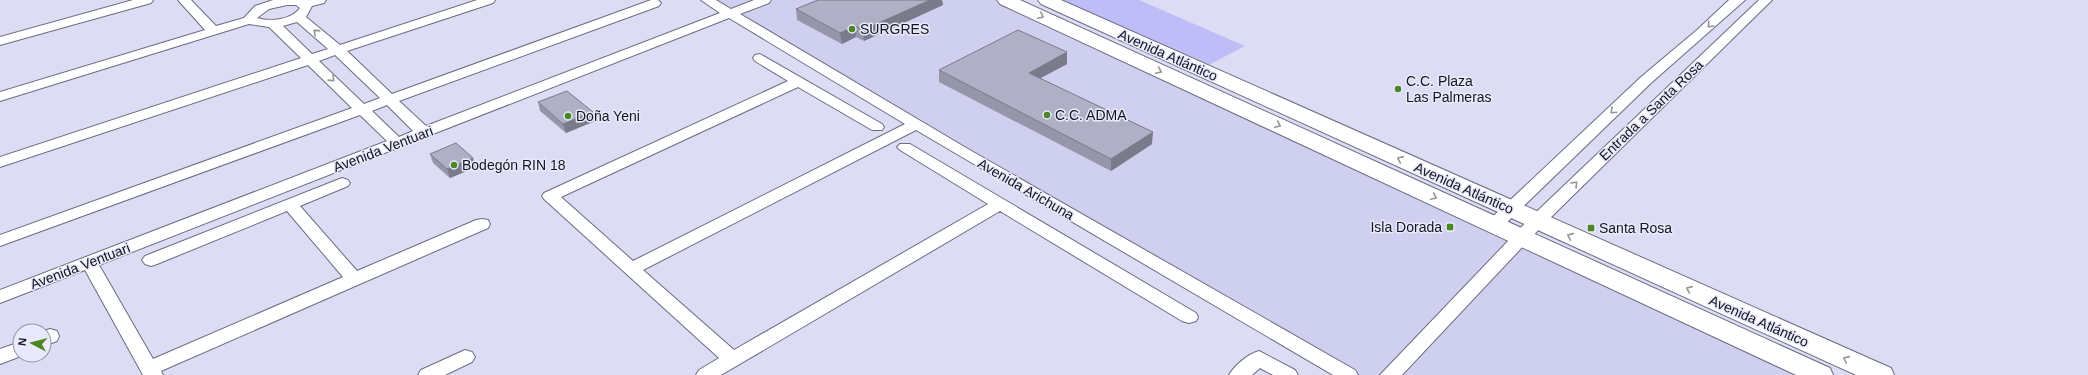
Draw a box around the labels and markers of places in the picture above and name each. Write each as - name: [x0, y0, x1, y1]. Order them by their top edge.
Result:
- place label: SURGRES: [860, 21, 929, 37]
- marker: SURGRES: [847, 24, 857, 34]
- place label: C.C. Plaza Las Palmeras: [1406, 73, 1492, 105]
- marker: C.C. Plaza Las Palmeras: [1393, 84, 1403, 94]
- place label: C.C. ADMA: [1055, 107, 1127, 123]
- place label: Doña Yeni: [576, 108, 640, 124]
- marker: C.C. ADMA: [1042, 110, 1052, 120]
- marker: Doña Yeni: [563, 111, 573, 121]
- place label: Bodegón RIN 18: [462, 157, 566, 173]
- marker: Bodegón RIN 18: [449, 160, 459, 170]
- place label: Isla Dorada: [1370, 219, 1442, 235]
- place label: Santa Rosa: [1599, 220, 1672, 236]
- marker: Isla Dorada: [1445, 222, 1455, 232]
- marker: Santa Rosa: [1586, 223, 1596, 233]

